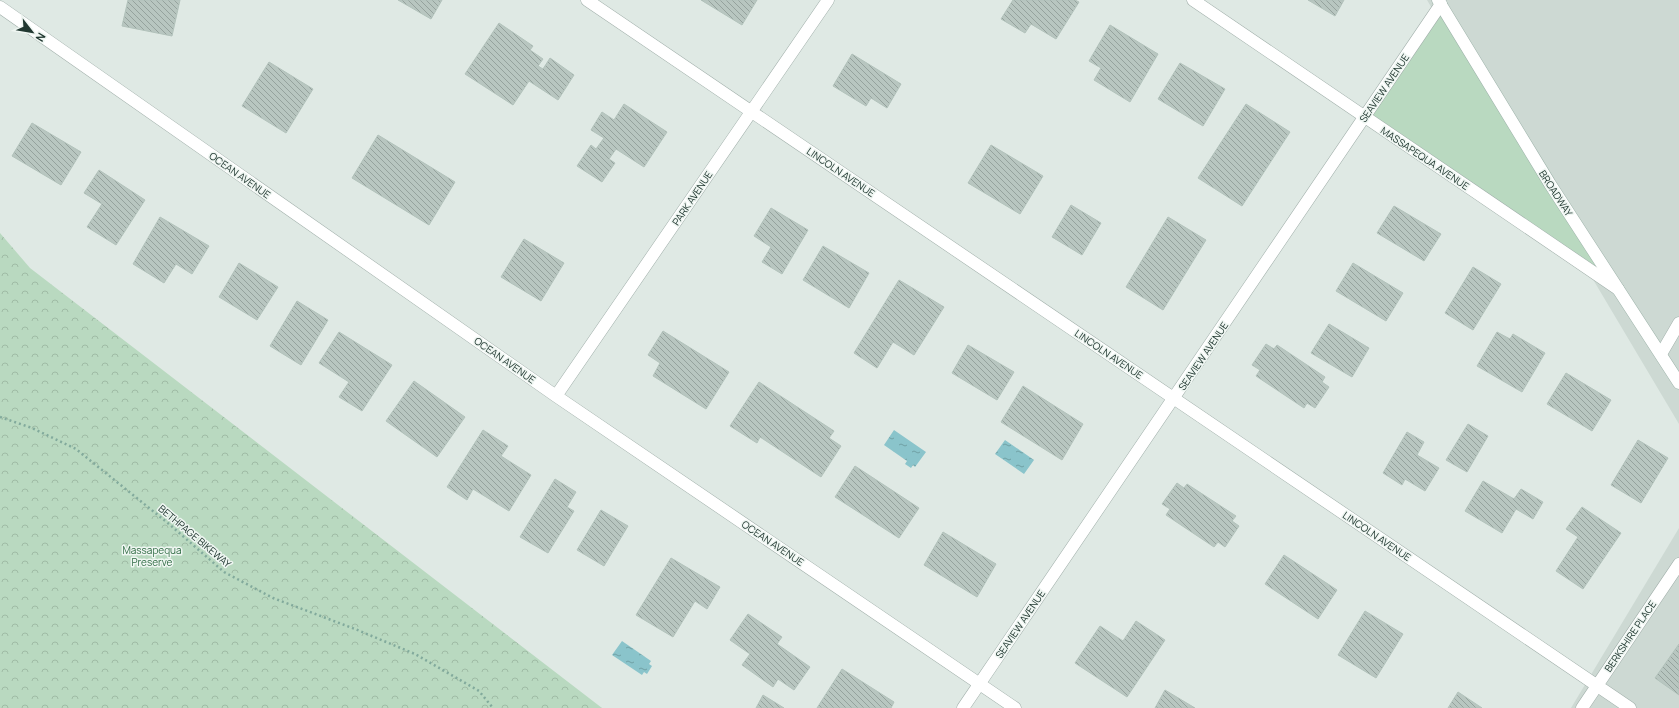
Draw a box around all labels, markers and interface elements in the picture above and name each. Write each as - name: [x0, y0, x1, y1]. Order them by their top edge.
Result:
- north arrow: [12, 12, 52, 52]
- text: N: [32, 30, 49, 45]
- street label: SEAVIEW AVENUE: [1356, 51, 1412, 125]
- street label: MASSAPEQUA AVENUE: [1378, 123, 1472, 193]
- street label: LINCOLN AVENUE: [804, 144, 878, 200]
- street label: OCEAN AVENUE: [206, 149, 274, 202]
- street label: BROADWAY: [1536, 167, 1576, 219]
- street label: PARK AVENUE: [669, 168, 716, 228]
- street label: SEAVIEW AVENUE: [1175, 319, 1231, 393]
- street label: LINCOLN AVENUE: [1072, 326, 1146, 382]
- street label: OCEAN AVENUE: [471, 334, 539, 387]
- street label: BETHPAGE BIKEWAY: [156, 501, 235, 571]
- street label: LINCOLN AVENUE: [1340, 508, 1414, 564]
- street label: OCEAN AVENUE: [739, 517, 807, 569]
- park label: Massapequa Preserve: [122, 543, 182, 569]
- street label: SEAVIEW AVENUE: [992, 587, 1048, 661]
- street label: BERKSHIRE PLACE: [1601, 597, 1659, 674]

